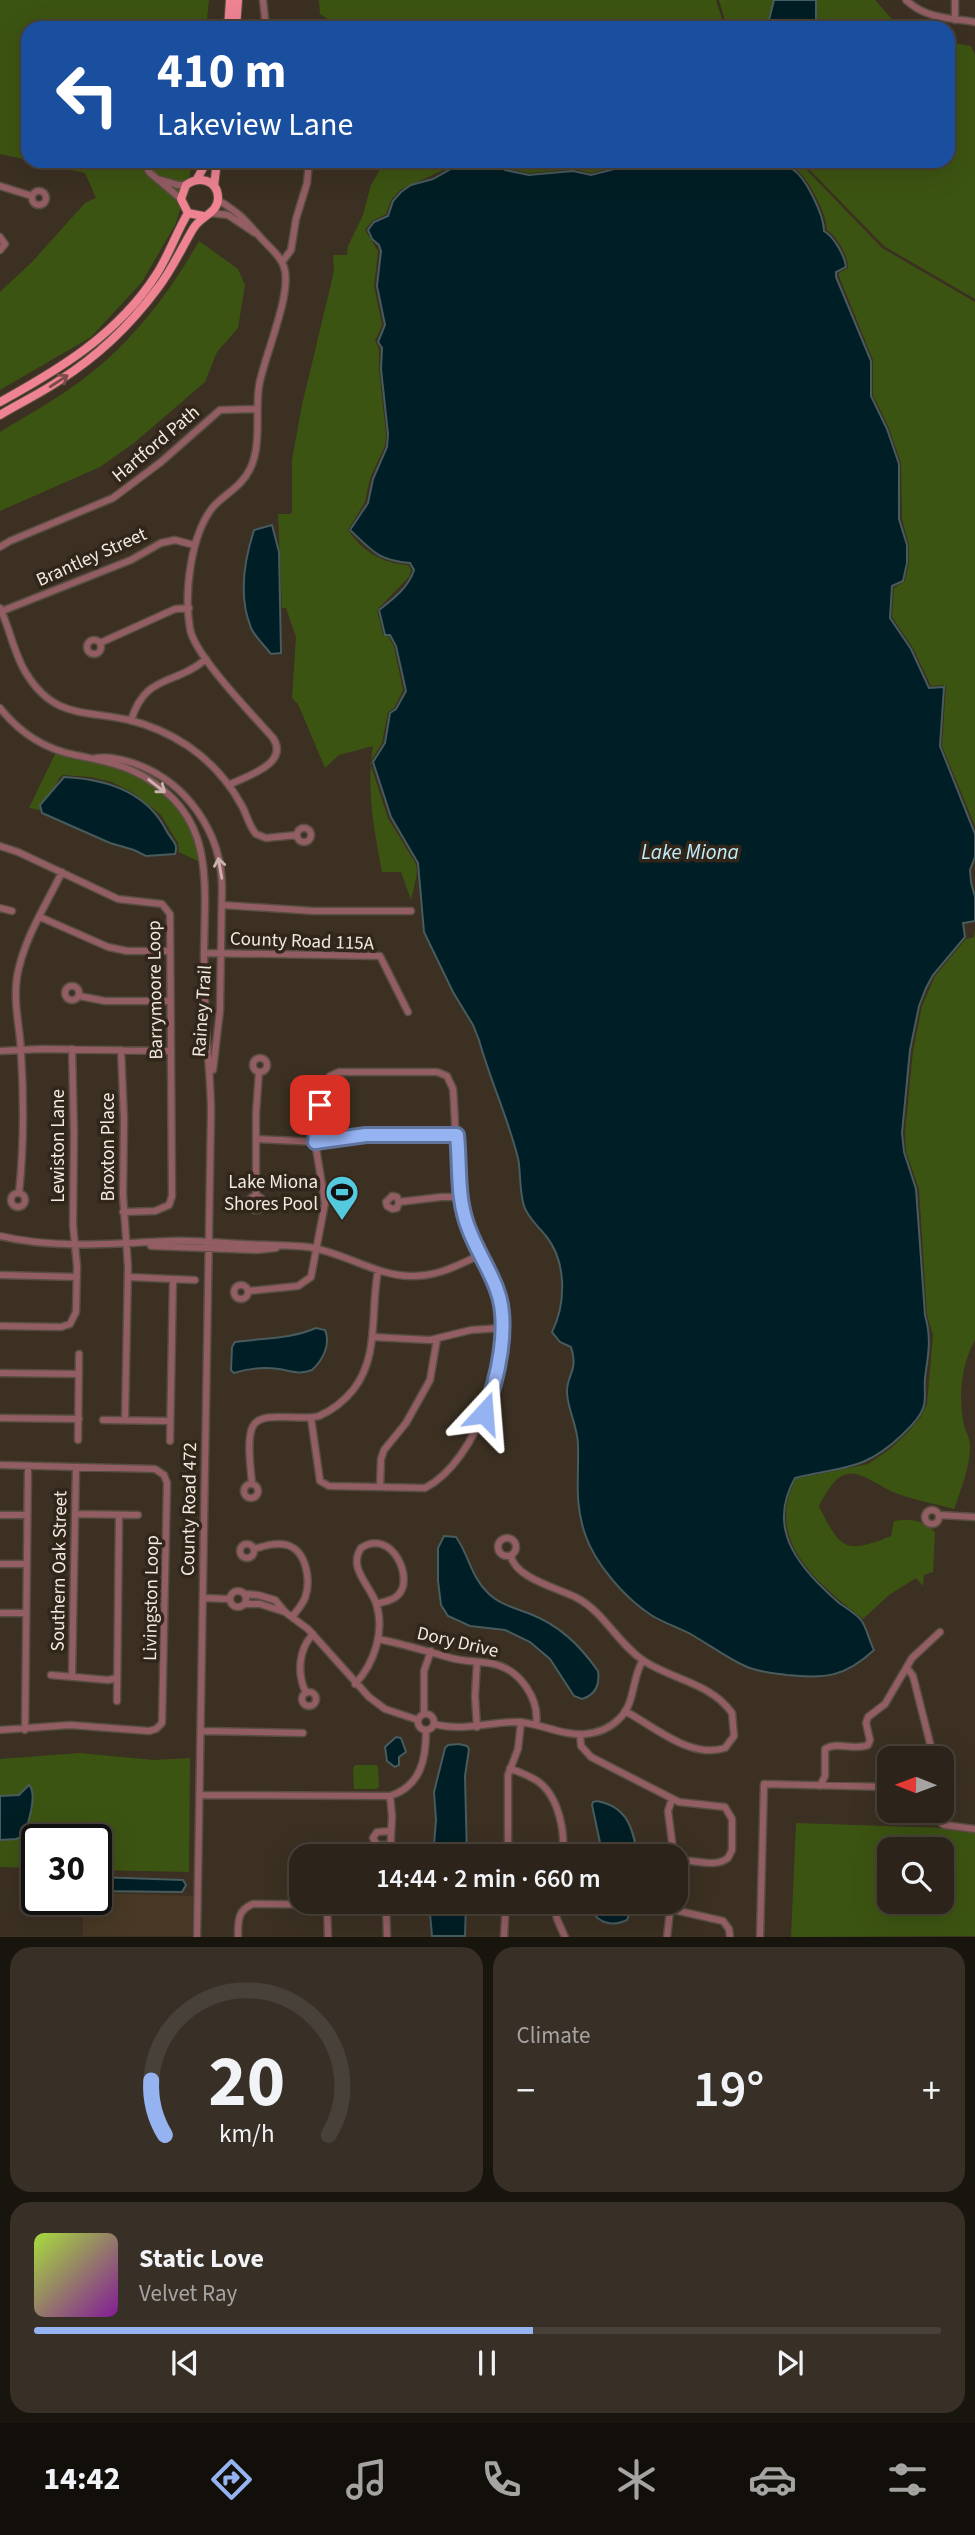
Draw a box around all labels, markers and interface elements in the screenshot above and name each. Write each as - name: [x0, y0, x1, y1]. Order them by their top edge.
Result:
- text: 410 m: [157, 37, 286, 107]
- icon: left: [42, 49, 133, 140]
- text: Lakeview Lane: [157, 102, 353, 148]
- one-way arrow: [48, 373, 68, 387]
- street label: Hartford Path: [106, 399, 206, 489]
- street label: Brantley Street: [32, 521, 152, 594]
- one-way arrow: [147, 778, 165, 793]
- water label: Lake Miona: [641, 837, 739, 867]
- one-way arrow: [213, 857, 226, 880]
- street label: Barrymoore Loop: [141, 920, 170, 1060]
- street label: County Road 115A: [229, 925, 375, 958]
- street label: Rainey Trail: [186, 964, 219, 1058]
- pin: [290, 1075, 350, 1135]
- icon: arrive: [301, 1086, 339, 1124]
- street label: Lewiston Lane: [45, 1089, 72, 1203]
- street label: Broxton Place: [95, 1092, 122, 1202]
- place label: Lake Miona Shores Pool: [224, 1169, 318, 1218]
- sports icon: Lake Miona Shores Pool: [323, 1173, 361, 1222]
- position arrow: [447, 1376, 521, 1450]
- street label: County Road 472: [175, 1442, 204, 1576]
- street label: Southern Oak Street: [45, 1490, 74, 1652]
- street label: Livingston Loop: [137, 1535, 166, 1661]
- street label: Dory Drive: [414, 1620, 501, 1665]
- north arrow: [877, 1746, 954, 1824]
- map controls: [877, 1746, 954, 1914]
- speed limit sign: 30: [21, 1824, 112, 1915]
- button: search: [877, 1837, 954, 1914]
- text: 14:44 · 2 min · 660 m: [376, 1860, 601, 1897]
- text: Climate: [517, 2019, 590, 2052]
- text: 20: [208, 2031, 285, 2135]
- text: 19°: [693, 2053, 764, 2127]
- text: −: [517, 2064, 535, 2118]
- text: +: [922, 2064, 941, 2118]
- text: km/h: [219, 2116, 274, 2152]
- text: Static Love: [139, 2240, 264, 2277]
- text: Velvet Ray: [139, 2277, 237, 2310]
- icon: previous: [166, 2344, 204, 2382]
- icon: pause: [468, 2344, 506, 2382]
- icon: next: [771, 2344, 809, 2382]
- icon: directions: [207, 2455, 256, 2504]
- icon: music: [342, 2455, 391, 2504]
- icon: phone: [477, 2455, 526, 2504]
- icon: climate: [612, 2455, 661, 2504]
- icon: car: [748, 2455, 797, 2504]
- icon: filters: [883, 2455, 932, 2504]
- text: 14:42: [43, 2456, 120, 2502]

